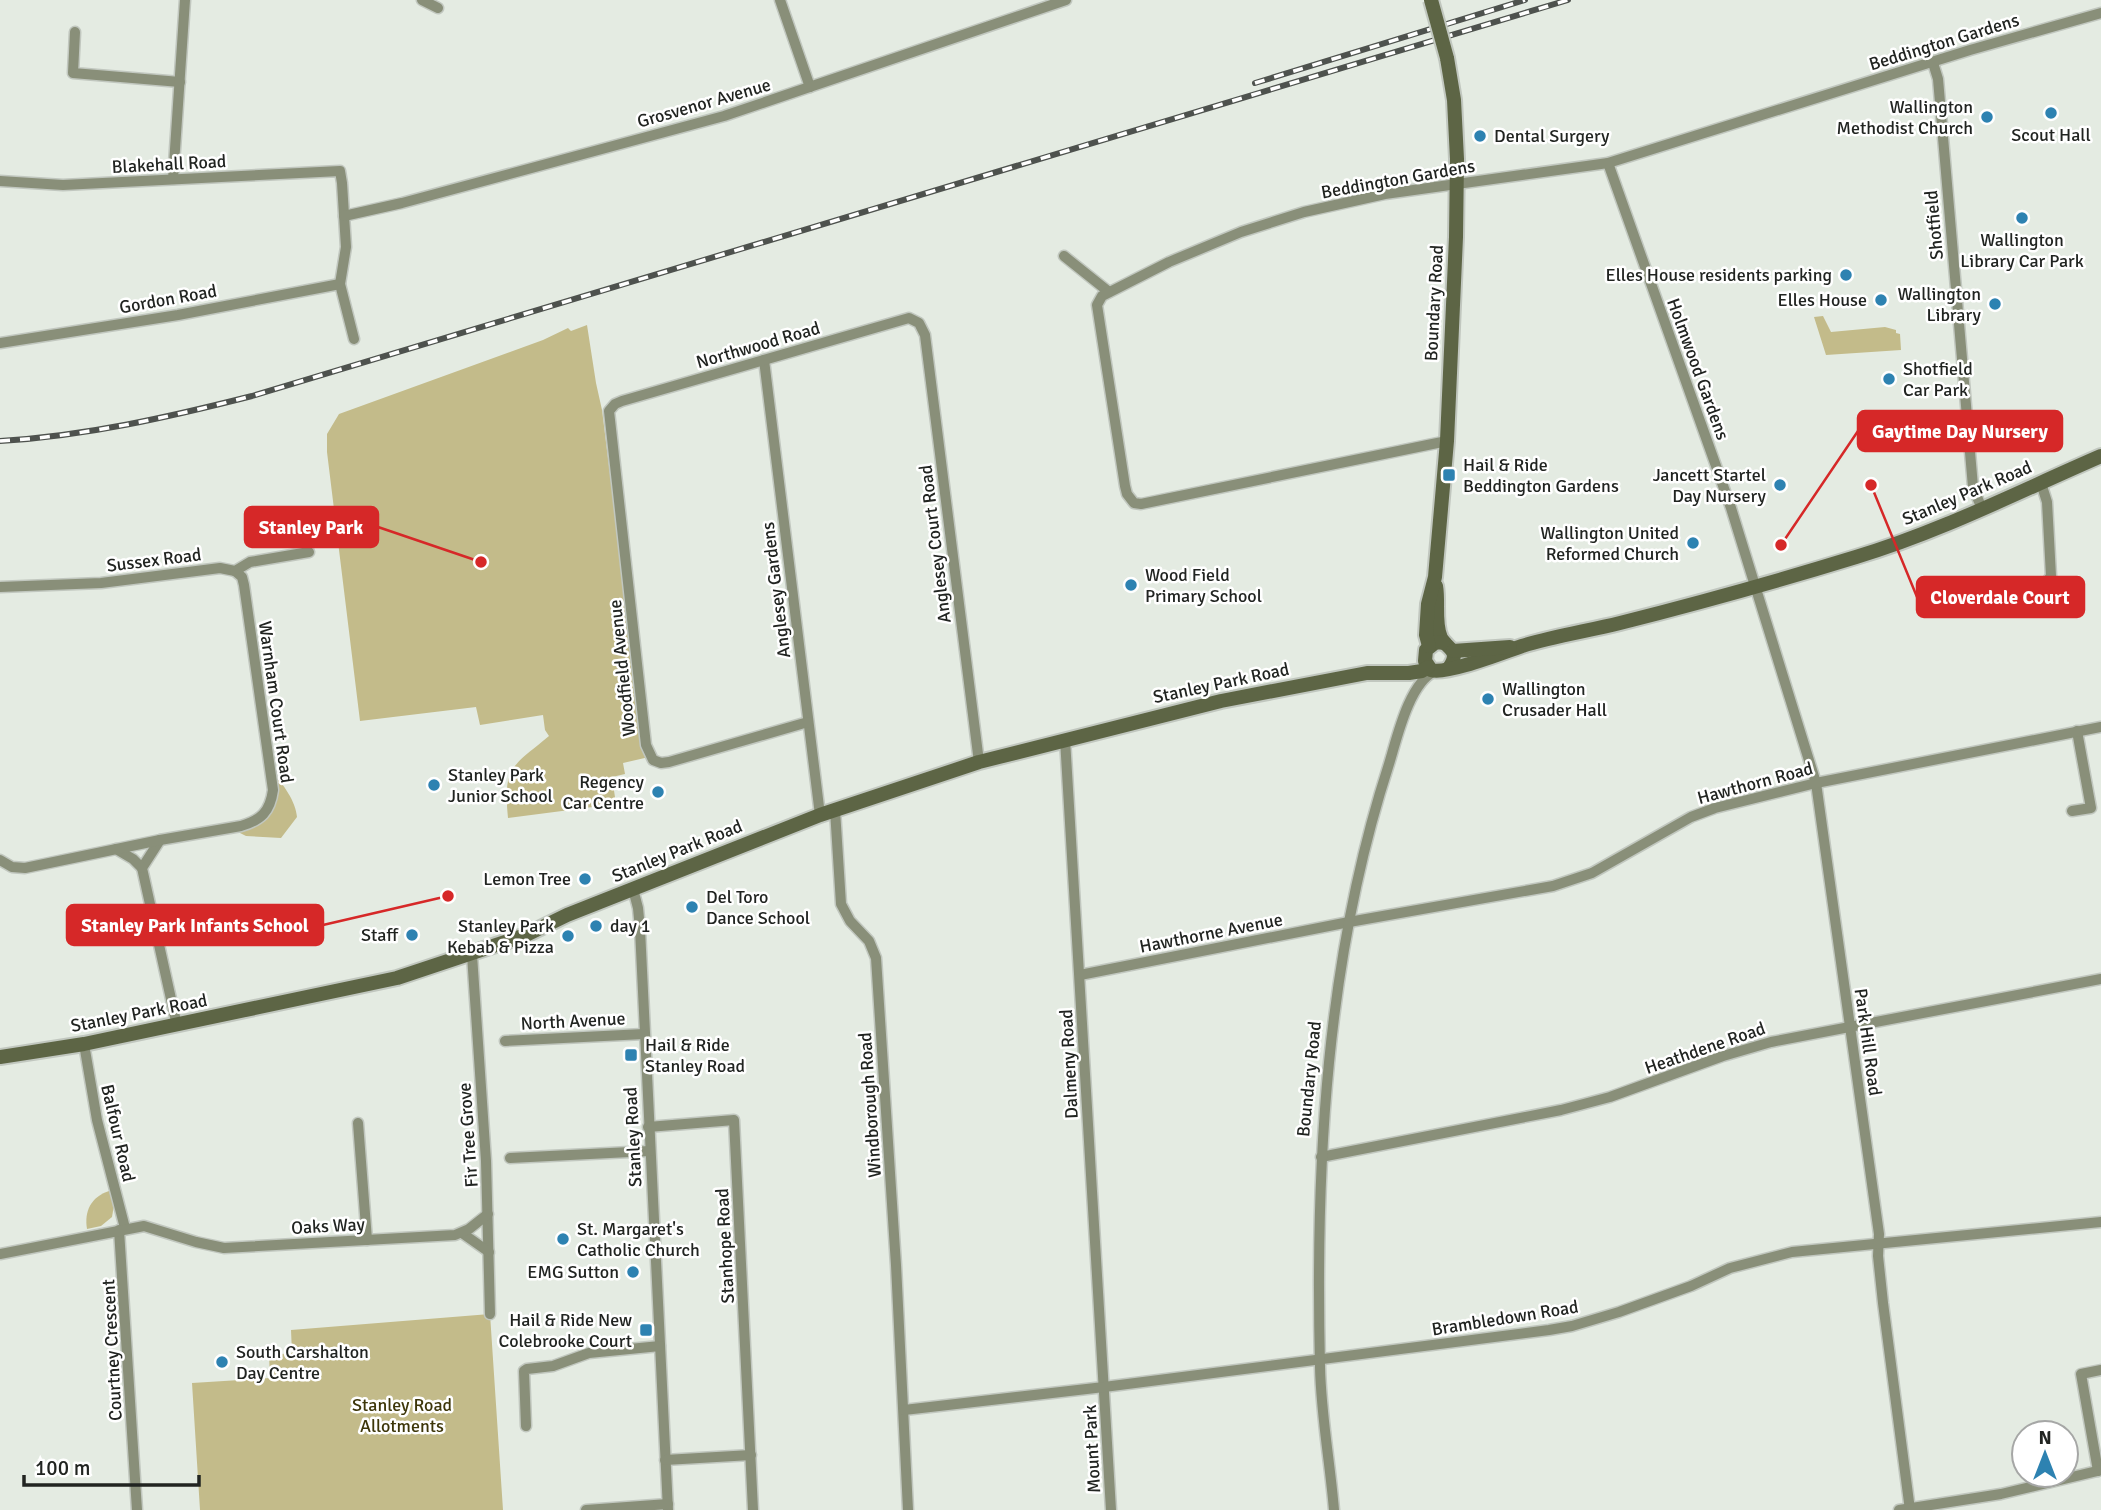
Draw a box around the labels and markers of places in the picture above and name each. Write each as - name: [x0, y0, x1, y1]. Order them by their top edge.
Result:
- place label: Wallington Methodist Church: [1836, 96, 1973, 139]
- marker: Scout Hall: [2043, 105, 2059, 121]
- marker: Wallington Methodist Church: [1979, 109, 1995, 125]
- place label: Scout Hall: [2011, 124, 2091, 146]
- place label: Dental Surgery: [1494, 125, 1610, 147]
- marker: Dental Surgery: [1472, 128, 1488, 144]
- marker: Wallington Library Car Park: [2014, 210, 2030, 226]
- place label: Wallington Library Car Park: [1960, 229, 2084, 272]
- place label: Elles House residents parking: [1606, 264, 1832, 286]
- marker: Elles House residents parking: [1838, 267, 1854, 283]
- place label: Wallington Library: [1897, 283, 1982, 326]
- place label: Elles House: [1778, 289, 1867, 311]
- marker: Elles House: [1873, 292, 1889, 308]
- marker: Wallington Library: [1987, 296, 2003, 312]
- place label: Shotfield Car Park: [1903, 358, 1973, 401]
- marker: Shotfield Car Park: [1881, 371, 1897, 387]
- callout: Gaytime Day Nursery: [1858, 411, 2062, 451]
- place label: Hail & Ride Beddington Gardens: [1463, 454, 1619, 497]
- place label: Jancett Startel Day Nursery: [1653, 464, 1767, 507]
- marker: Hail & Ride Beddington Gardens: [1441, 467, 1457, 483]
- marker: Jancett Startel Day Nursery: [1772, 477, 1788, 493]
- callout: Stanley Park: [245, 507, 378, 547]
- place label: Wallington United Reformed Church: [1540, 522, 1679, 565]
- marker: Wallington United Reformed Church: [1685, 535, 1701, 551]
- place label: Wood Field Primary School: [1145, 564, 1262, 607]
- marker: Wood Field Primary School: [1123, 577, 1139, 593]
- callout: Cloverdale Court: [1917, 577, 2084, 617]
- place label: Wallington Crusader Hall: [1502, 678, 1607, 721]
- marker: Wallington Crusader Hall: [1480, 691, 1496, 707]
- place label: Stanley Park Junior School: [448, 764, 553, 807]
- place label: Regency Car Centre: [562, 771, 645, 814]
- marker: Stanley Park Junior School: [426, 777, 442, 793]
- marker: Regency Car Centre: [650, 784, 666, 800]
- place label: Lemon Tree: [483, 868, 571, 890]
- marker: Lemon Tree: [577, 871, 593, 887]
- place label: Del Toro Dance School: [706, 886, 810, 929]
- marker: Del Toro Dance School: [684, 899, 700, 915]
- callout: Stanley Park Infants School: [67, 905, 323, 945]
- place label: Stanley Park Kebab & Pizza: [447, 915, 554, 958]
- place label: day 1: [610, 915, 651, 937]
- marker: day 1: [588, 918, 604, 934]
- place label: Staff: [361, 924, 399, 946]
- marker: Staff: [404, 927, 420, 943]
- marker: Stanley Park Kebab & Pizza: [560, 928, 576, 944]
- place label: Hail & Ride Stanley Road: [645, 1034, 745, 1077]
- marker: Hail & Ride Stanley Road: [623, 1047, 639, 1063]
- place label: St. Margaret's Catholic Church: [577, 1218, 700, 1261]
- marker: St. Margaret's Catholic Church: [555, 1231, 571, 1247]
- place label: EMG Sutton: [527, 1261, 619, 1283]
- marker: EMG Sutton: [625, 1264, 641, 1280]
- place label: Hail & Ride New Colebrooke Court: [498, 1309, 632, 1352]
- marker: Hail & Ride New Colebrooke Court: [638, 1322, 654, 1338]
- place label: South Carshalton Day Centre: [236, 1341, 369, 1384]
- marker: South Carshalton Day Centre: [214, 1354, 230, 1370]

